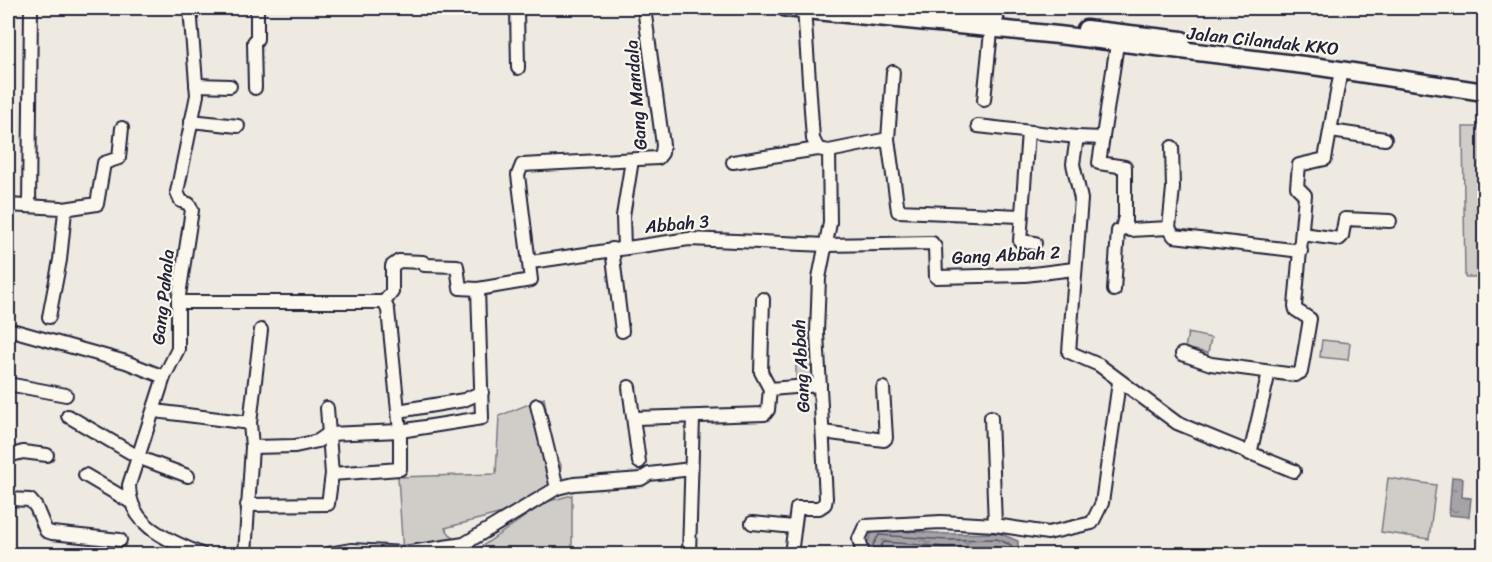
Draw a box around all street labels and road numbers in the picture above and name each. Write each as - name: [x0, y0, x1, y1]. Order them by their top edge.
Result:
- street label: Jalan Cilandak KKO: [1185, 17, 1340, 65]
- street label: Gang Mandala: [615, 39, 657, 151]
- street label: Abbah 3: [643, 205, 711, 243]
- street label: Gang Abbah 2: [951, 236, 1061, 274]
- street label: Gang Pahala: [142, 248, 184, 346]
- street label: Gang Abbah: [783, 318, 819, 414]

